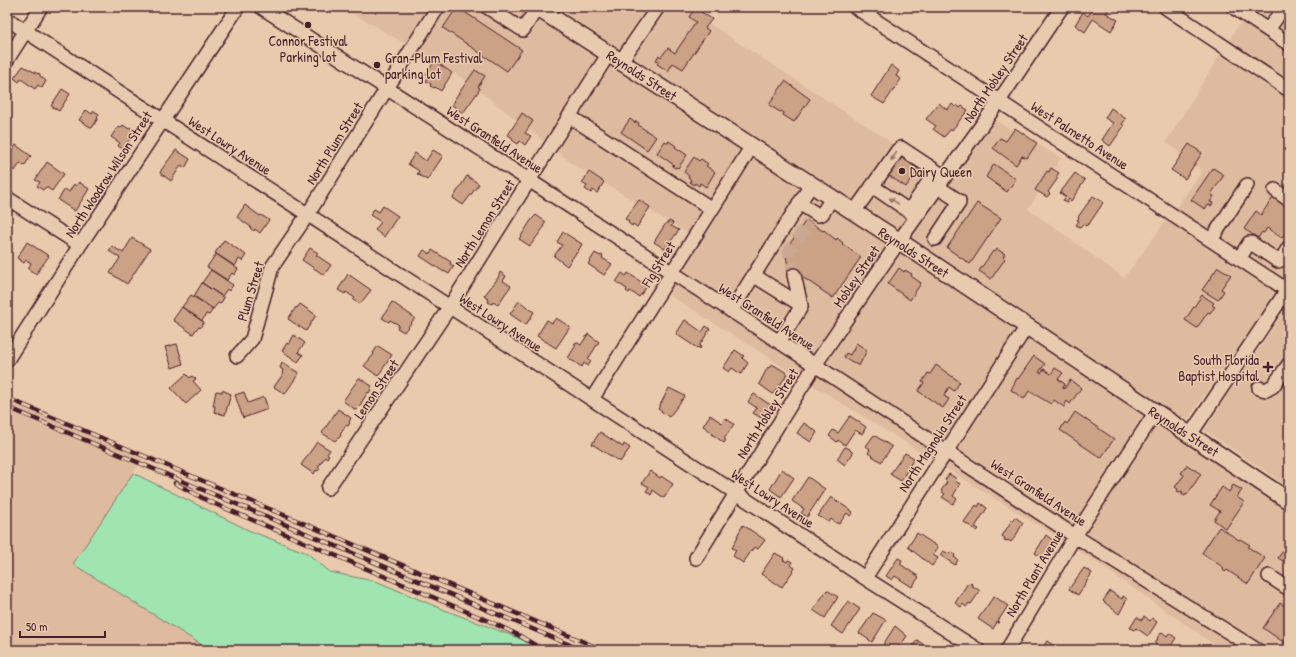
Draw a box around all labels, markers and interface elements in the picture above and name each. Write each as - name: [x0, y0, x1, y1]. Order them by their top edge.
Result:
- marker: Connor Festival Parking lot: [303, 20, 313, 30]
- street label: North Mobley Street: [958, 30, 1033, 127]
- place label: Connor Festival Parking lot: [268, 31, 348, 67]
- street label: Reynolds Street: [603, 45, 681, 106]
- place label: Gran-Plum Festival parking lot: [385, 48, 483, 84]
- marker: Gran-Plum Festival parking lot: [372, 60, 382, 70]
- street label: West Palmetto Avenue: [1028, 96, 1133, 174]
- street label: North Plum Street: [301, 98, 367, 188]
- street label: West Granfield Avenue: [443, 101, 547, 177]
- street label: North Woodrow Wilson Street: [60, 107, 156, 241]
- street label: West Lowry Avenue: [184, 111, 275, 180]
- one-way arrow: [890, 151, 898, 161]
- place label: Dairy Queen: [910, 162, 972, 182]
- marker: Dairy Queen: [897, 166, 907, 176]
- street label: North Lemon Street: [449, 175, 519, 271]
- one-way arrow: [889, 197, 899, 205]
- street label: Reynolds Street: [875, 222, 953, 283]
- street label: Fig Street: [636, 237, 680, 292]
- street label: Mobley Street: [828, 241, 885, 311]
- street label: Plum Street: [232, 259, 268, 323]
- street label: West Granfield Avenue: [715, 278, 819, 354]
- street label: West Lowry Avenue: [455, 288, 546, 357]
- place label: South Florida Baptist Hospital: [1178, 350, 1259, 386]
- street label: Lemon Street: [349, 355, 403, 423]
- marker: South Florida Baptist Hospital: [1262, 361, 1274, 373]
- street label: North Mobley Street: [732, 364, 803, 462]
- street label: North Magnolia Street: [893, 390, 972, 496]
- street label: Reynolds Street: [1145, 401, 1223, 462]
- street label: West Granfield Avenue: [987, 454, 1091, 530]
- street label: West Lowry Avenue: [727, 464, 818, 533]
- street label: North Plant Avenue: [1001, 526, 1068, 620]
- scale bar: [20, 613, 105, 639]
- text: 50 m: [26, 618, 47, 635]

